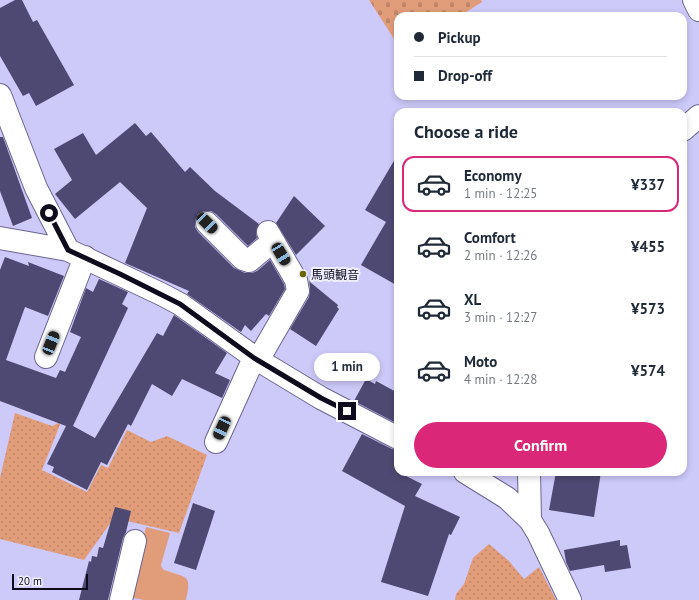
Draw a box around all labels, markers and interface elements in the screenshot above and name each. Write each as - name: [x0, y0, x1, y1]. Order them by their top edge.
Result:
- text: Pickup: [438, 28, 481, 47]
- text: Drop-off: [438, 66, 492, 85]
- text: Choose a ride: [414, 120, 518, 143]
- icon: car: [416, 166, 452, 202]
- text: Economy: [464, 166, 522, 185]
- text: ¥337: [631, 175, 665, 194]
- text: 1 min · 12:25: [464, 185, 537, 202]
- route start: [40, 204, 58, 222]
- car: [194, 210, 220, 236]
- icon: car: [416, 228, 452, 264]
- text: Comfort: [464, 228, 516, 247]
- text: ¥455: [631, 237, 665, 256]
- car: [270, 241, 292, 267]
- text: 2 min · 12:26: [464, 247, 537, 264]
- place label: 馬頭観音: [311, 267, 359, 282]
- marker: 馬頭観音: [298, 269, 308, 279]
- icon: car: [416, 290, 452, 326]
- text: XL: [464, 290, 481, 309]
- text: ¥573: [631, 299, 665, 318]
- text: 3 min · 12:27: [464, 309, 537, 326]
- car: [41, 330, 61, 356]
- icon: car: [416, 352, 452, 388]
- text: Moto: [464, 352, 497, 371]
- callout: 1 min: [314, 353, 380, 381]
- text: 1 min: [331, 358, 363, 375]
- text: ¥574: [631, 361, 665, 380]
- text: 4 min · 12:28: [464, 371, 537, 388]
- route end: [338, 402, 356, 420]
- car: [211, 415, 233, 441]
- button: Confirm: [414, 422, 667, 468]
- scale bar: [12, 572, 88, 591]
- text: 20 m: [18, 574, 42, 588]

